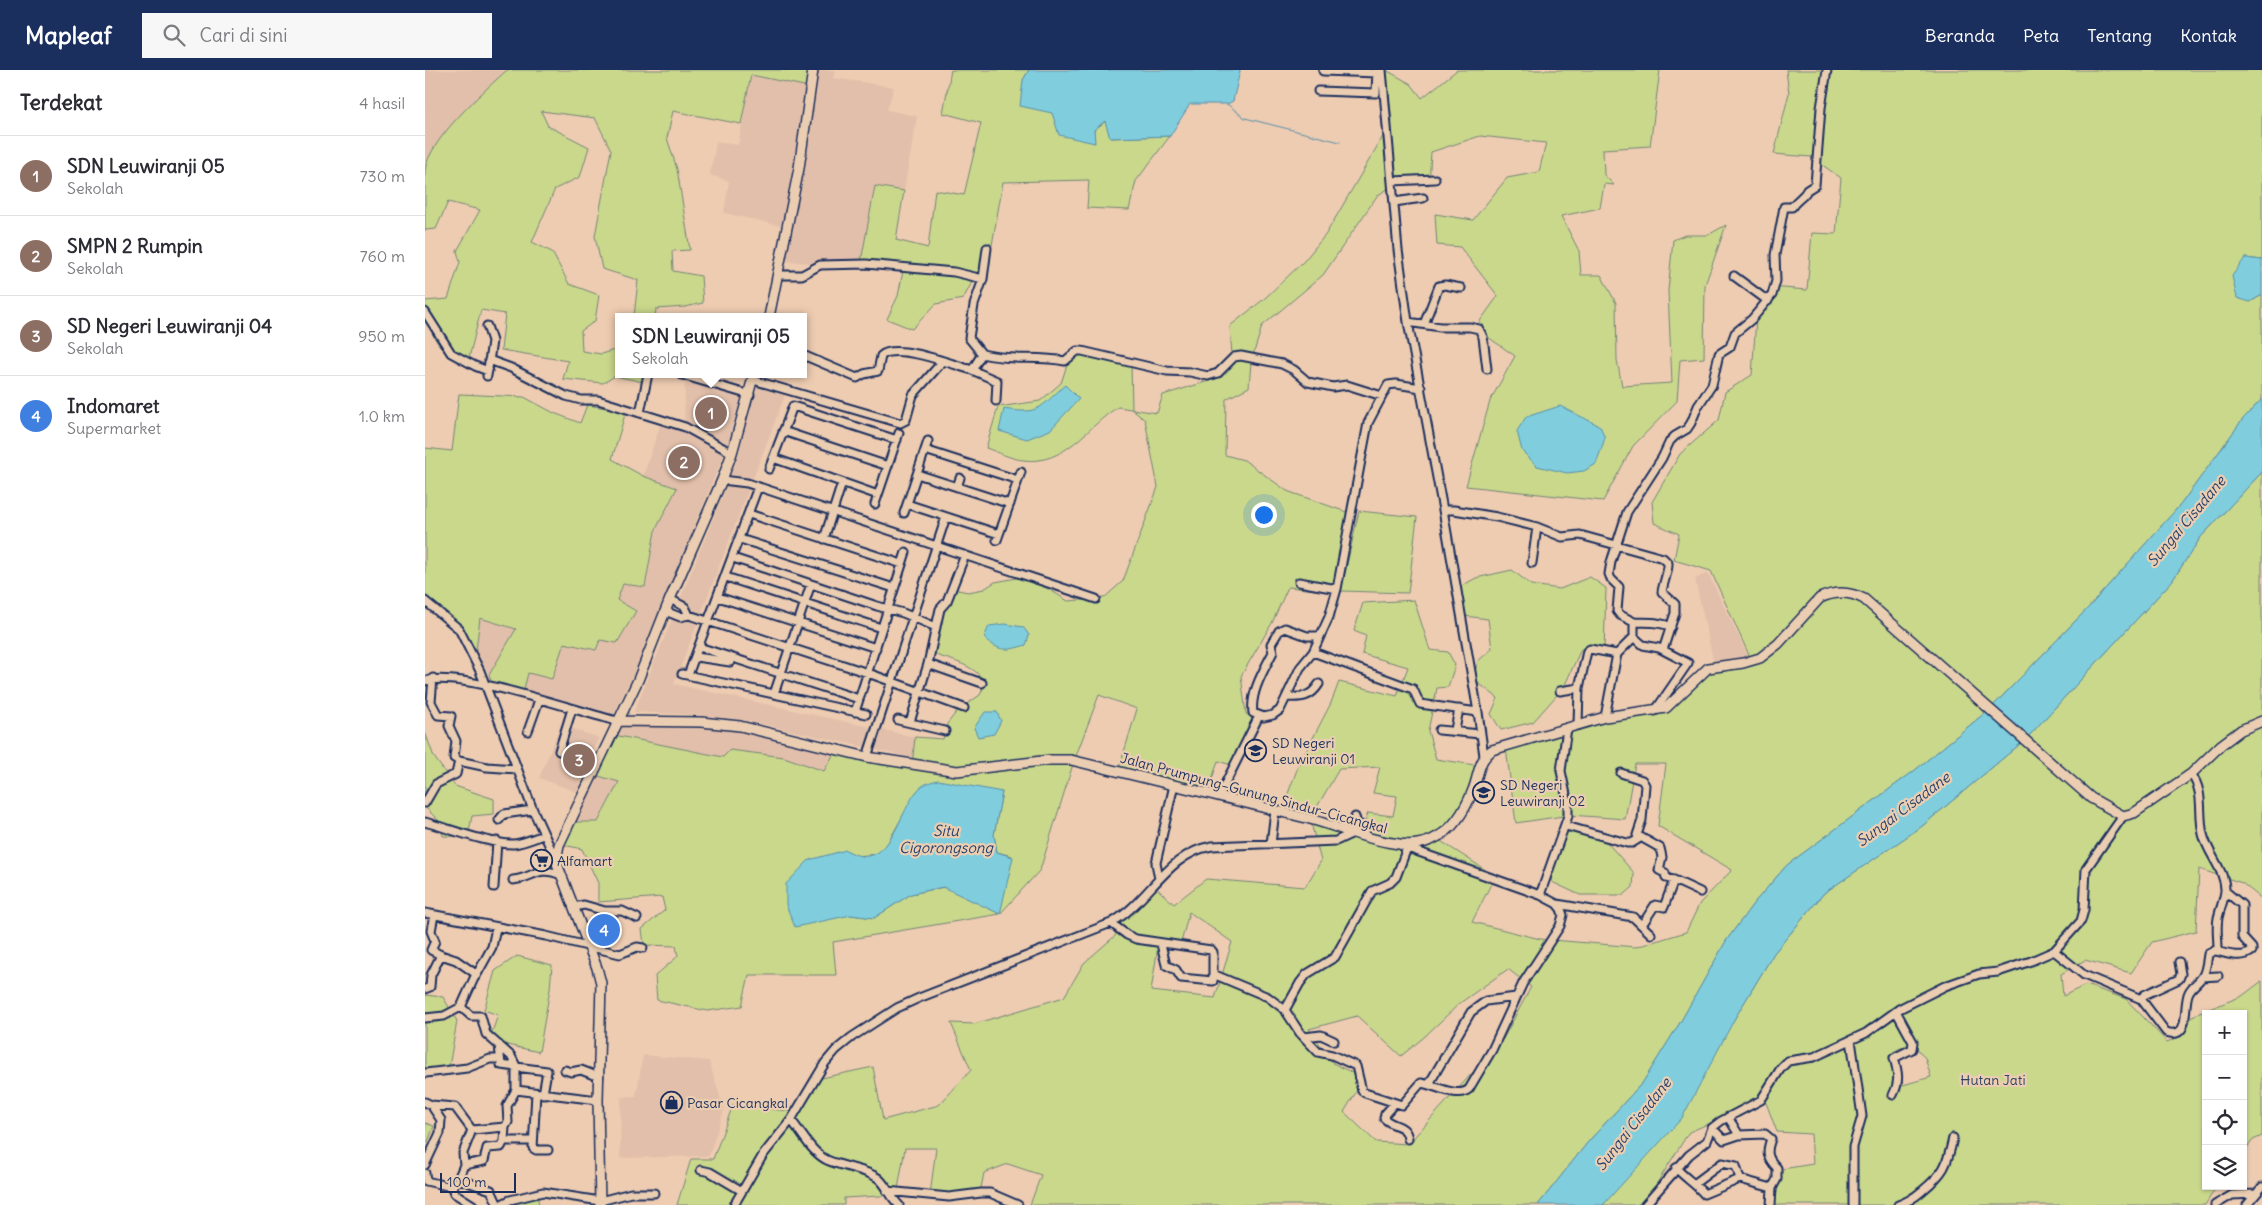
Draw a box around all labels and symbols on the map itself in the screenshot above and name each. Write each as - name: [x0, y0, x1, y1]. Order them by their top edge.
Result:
- pin: 1: [695, 394, 727, 432]
- pin: 2: [668, 443, 700, 481]
- water label: Sungai Cisadane: [2143, 471, 2230, 570]
- your location: [1251, 502, 1277, 528]
- place label: SD Negeri Leuwiranji 01: [1272, 734, 1355, 768]
- school or university icon: SD Negeri Leuwiranji 01: [1244, 739, 1268, 763]
- pin: 3: [563, 741, 595, 779]
- street label: Jalan Prumpung–Gunung Sindur–Cicangkal: [1119, 749, 1389, 837]
- water label: Sungai Cisadane: [1852, 767, 1954, 850]
- place label: SD Negeri Leuwiranji 02: [1500, 776, 1586, 810]
- school or university icon: SD Negeri Leuwiranji 02: [1472, 781, 1496, 805]
- water label: Situ Cigorongsong: [899, 821, 995, 857]
- supermarket icon: Alfamart: [529, 849, 553, 873]
- place label: Alfamart: [557, 852, 612, 870]
- pin: 4: [588, 911, 620, 949]
- park label: Hutan Jati: [1960, 1071, 2026, 1089]
- water label: Sungai Cisadane: [1591, 1073, 1676, 1174]
- shop icon: Pasar Cicangkal: [659, 1091, 683, 1115]
- place label: Pasar Cicangkal: [687, 1094, 788, 1112]
- scale bar: [440, 1170, 516, 1193]

